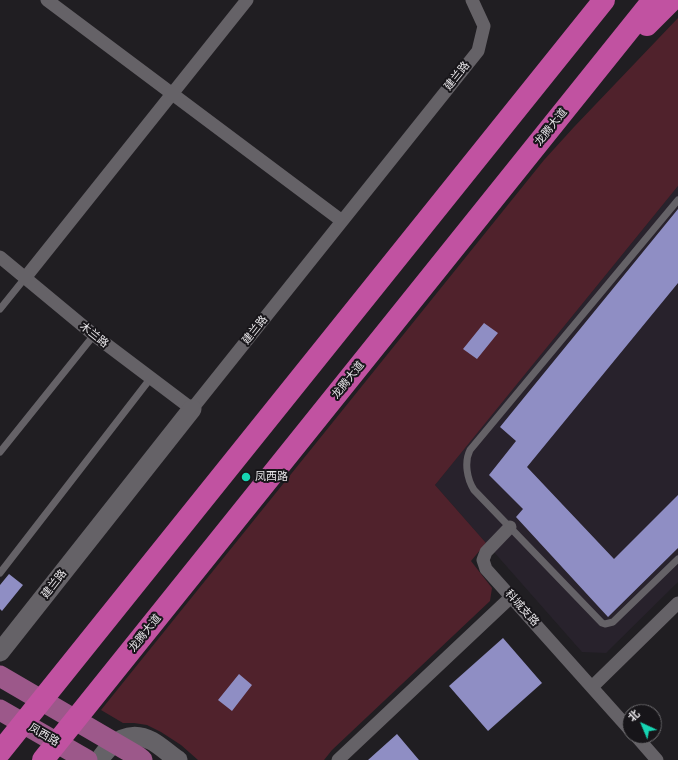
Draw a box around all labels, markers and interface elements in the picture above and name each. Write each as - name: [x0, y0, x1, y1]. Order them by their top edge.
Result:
- street label: 建兰路: [441, 59, 473, 93]
- street label: 龙腾大道: [532, 106, 570, 148]
- street label: 建兰路: [239, 313, 271, 347]
- street label: 木兰路: [77, 319, 111, 351]
- street label: 龙腾大道: [329, 359, 367, 401]
- place label: 凤西路: [255, 470, 288, 484]
- marker: 凤西路: [240, 471, 252, 483]
- street label: 建兰路: [39, 567, 69, 601]
- street label: 科城支路: [502, 587, 542, 629]
- street label: 龙腾大道: [126, 612, 164, 654]
- north arrow: [622, 704, 662, 744]
- text: 北: [626, 707, 642, 724]
- street label: 凤西路: [26, 721, 62, 749]

